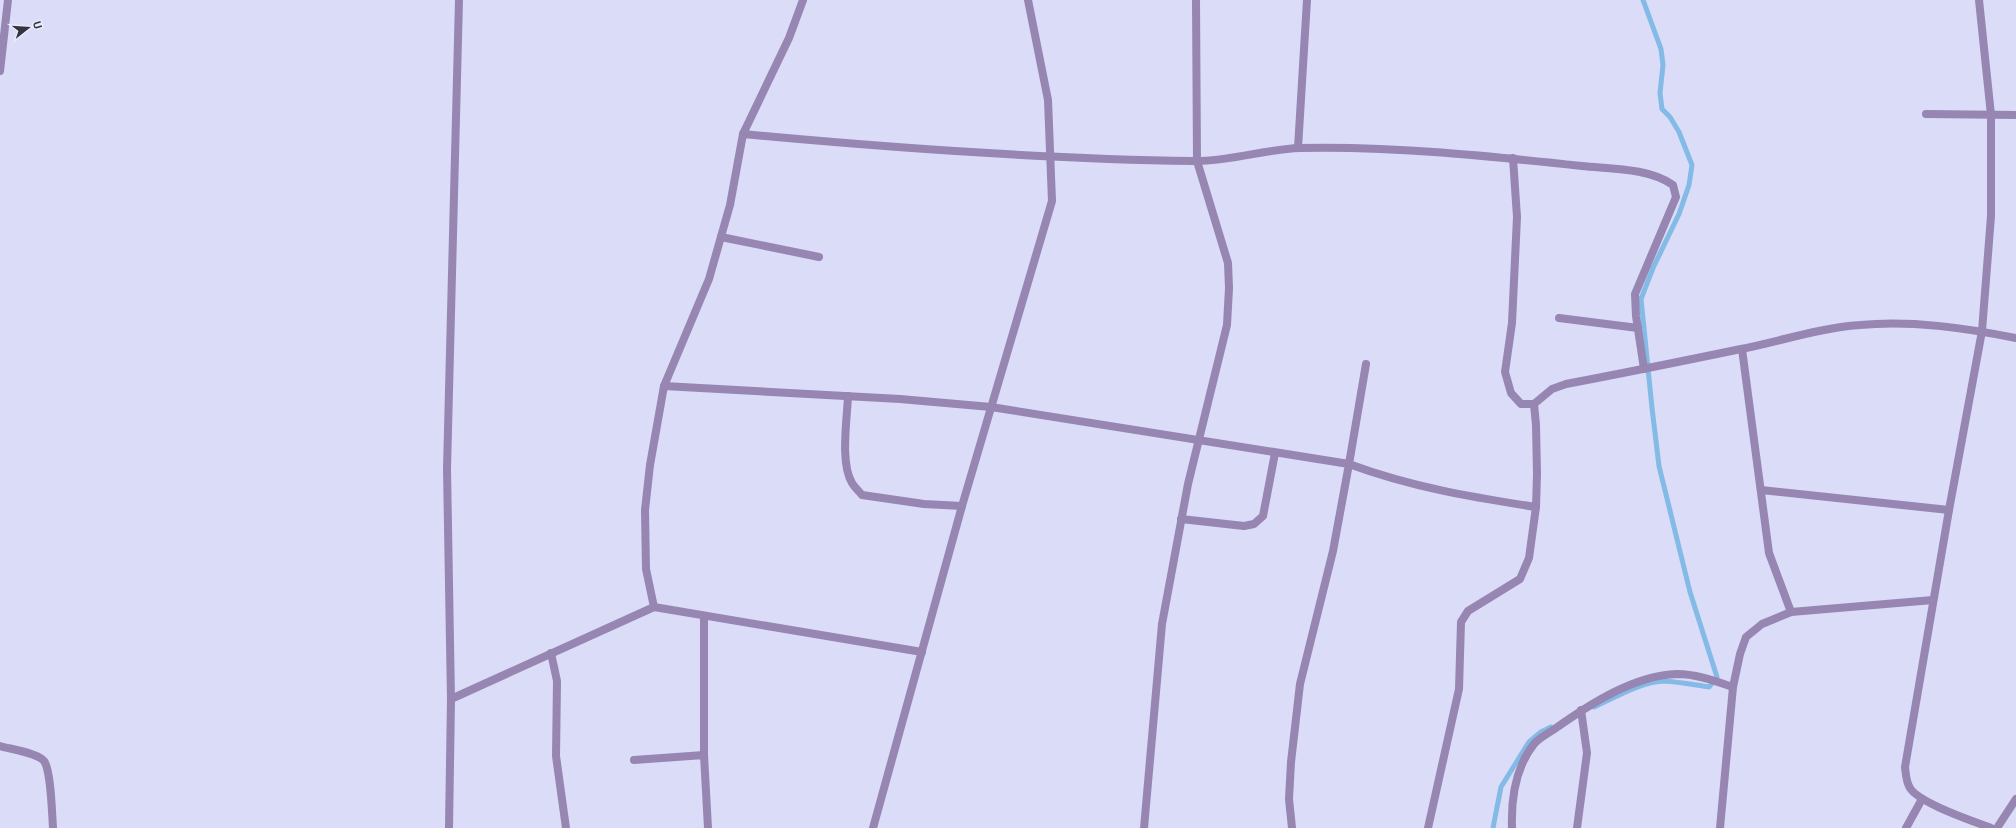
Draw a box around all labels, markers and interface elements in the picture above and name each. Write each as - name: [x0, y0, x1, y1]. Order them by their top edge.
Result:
- north arrow: [8, 8, 48, 48]
- text: U: [30, 20, 44, 31]

